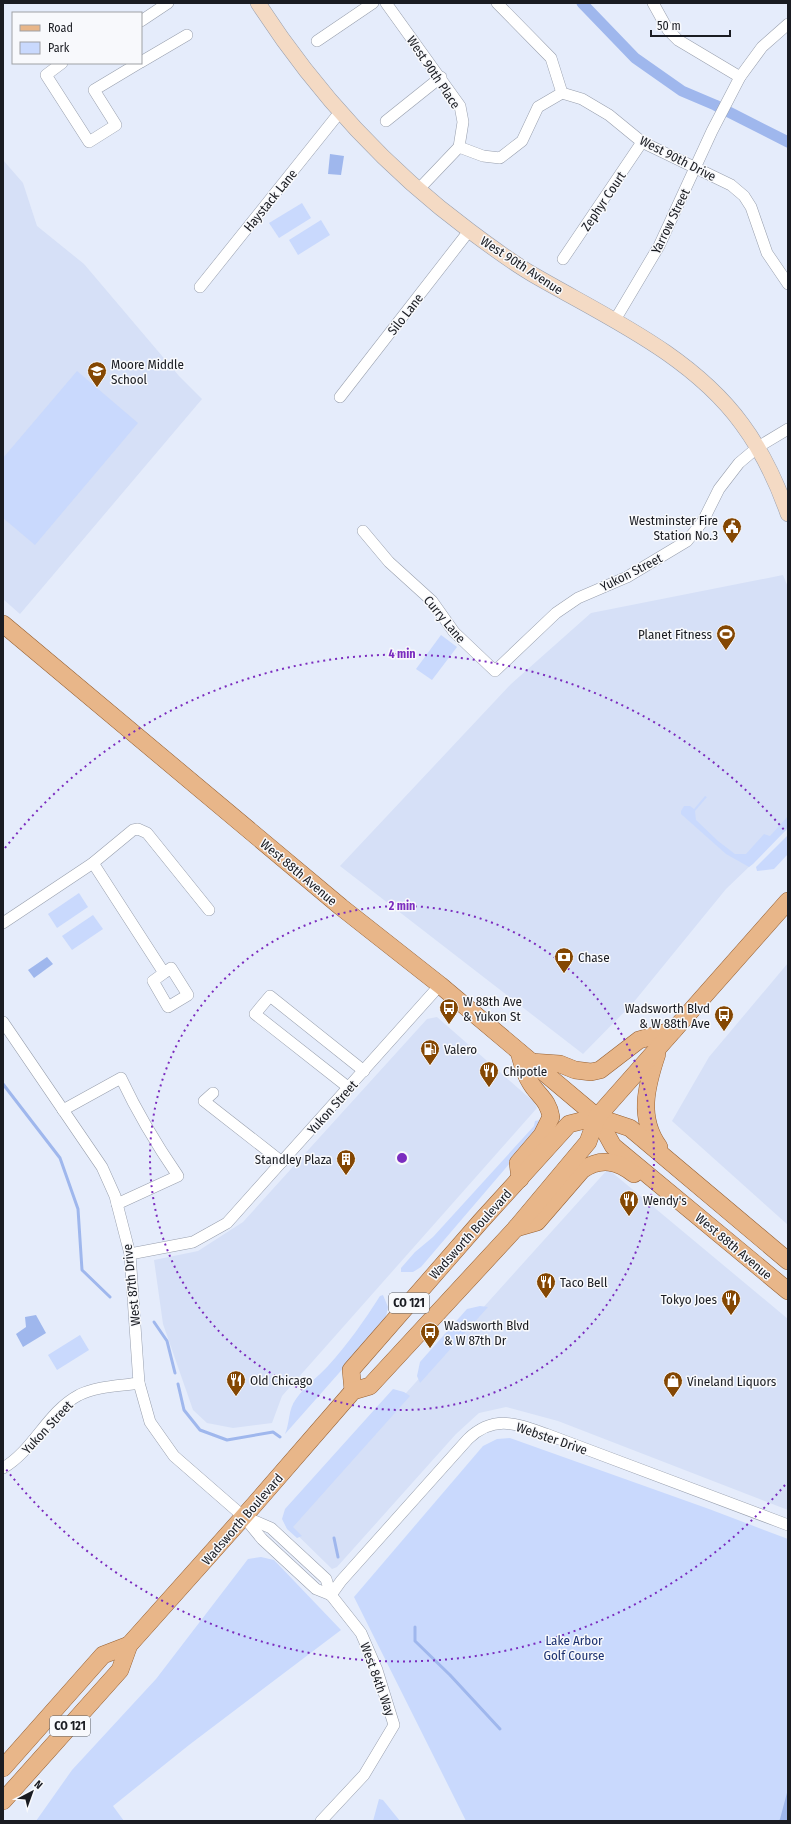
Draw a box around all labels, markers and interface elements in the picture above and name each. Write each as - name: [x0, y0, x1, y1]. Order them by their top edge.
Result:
- legend: [12, 12, 142, 64]
- scale bar: [651, 12, 730, 38]
- text: 50 m: [657, 19, 681, 33]
- text: Road: [48, 21, 73, 35]
- street label: West 90th Place: [404, 33, 463, 111]
- text: Park: [48, 41, 70, 55]
- street label: West 90th Drive: [637, 133, 718, 184]
- street label: Haystack Lane: [241, 166, 300, 235]
- street label: Zephyr Court: [578, 168, 629, 234]
- street label: Yarrow Street: [648, 185, 693, 256]
- street label: West 90th Avenue: [478, 233, 566, 298]
- street label: Silo Lane: [385, 291, 426, 338]
- place label: Moore Middle School: [111, 357, 184, 387]
- school or university icon: Moore Middle School: [86, 360, 108, 388]
- place label: Westminster Fire Station No.3: [629, 513, 718, 543]
- public building icon: Westminster Fire Station No.3: [721, 516, 743, 544]
- street label: Yukon Street: [598, 550, 665, 594]
- street label: Curry Lane: [421, 593, 468, 646]
- sports icon: Planet Fitness: [715, 623, 737, 651]
- place label: Planet Fitness: [638, 627, 712, 642]
- text: 4 min: [388, 647, 416, 661]
- street label: West 88th Avenue: [257, 836, 340, 909]
- text: 2 min: [388, 899, 415, 913]
- bank icon: Chase: [553, 946, 575, 974]
- place label: Chase: [578, 950, 610, 965]
- place label: W 88th Ave & Yukon St: [463, 994, 522, 1024]
- bus stop icon: W 88th Ave & Yukon St: [438, 997, 460, 1025]
- place label: Wadsworth Blvd & W 88th Ave: [625, 1001, 710, 1031]
- bus stop icon: Wadsworth Blvd & W 88th Ave: [713, 1004, 735, 1032]
- fuel station icon: Valero: [419, 1038, 441, 1066]
- place label: Valero: [444, 1042, 477, 1057]
- restaurant icon: Chipotle: [478, 1060, 500, 1088]
- place label: Chipotle: [503, 1064, 547, 1079]
- street label: Yukon Street: [304, 1077, 361, 1137]
- building icon: Standley Plaza: [335, 1148, 357, 1176]
- centre of rings: [395, 1151, 409, 1165]
- place label: Standley Plaza: [255, 1152, 332, 1167]
- street label: Wadsworth Boulevard: [426, 1186, 515, 1282]
- restaurant icon: Wendy's: [618, 1189, 640, 1217]
- place label: Wendy's: [643, 1193, 687, 1208]
- street label: West 88th Avenue: [692, 1210, 775, 1283]
- street label: West 87th Drive: [120, 1243, 143, 1327]
- restaurant icon: Taco Bell: [535, 1271, 557, 1299]
- place label: Taco Bell: [560, 1275, 608, 1290]
- restaurant icon: Tokyo Joes: [720, 1288, 742, 1316]
- place label: Tokyo Joes: [661, 1292, 717, 1307]
- road number: CO 121: [389, 1293, 429, 1313]
- place label: Wadsworth Blvd & W 87th Dr: [444, 1318, 529, 1348]
- bus stop icon: Wadsworth Blvd & W 87th Dr: [419, 1321, 441, 1349]
- restaurant icon: Old Chicago: [225, 1369, 247, 1397]
- shop icon: Vineland Liquors: [662, 1370, 684, 1398]
- place label: Old Chicago: [250, 1373, 313, 1388]
- place label: Vineland Liquors: [687, 1374, 777, 1389]
- street label: Yukon Street: [19, 1397, 76, 1457]
- street label: Webster Drive: [514, 1419, 589, 1458]
- street label: Wadsworth Boulevard: [199, 1471, 286, 1568]
- park label: Lake Arbor Golf Course: [543, 1633, 605, 1663]
- street label: West 84th Way: [357, 1640, 398, 1718]
- road number: CO 121: [50, 1716, 90, 1736]
- north arrow: [12, 1772, 52, 1812]
- text: N: [31, 1778, 45, 1792]

